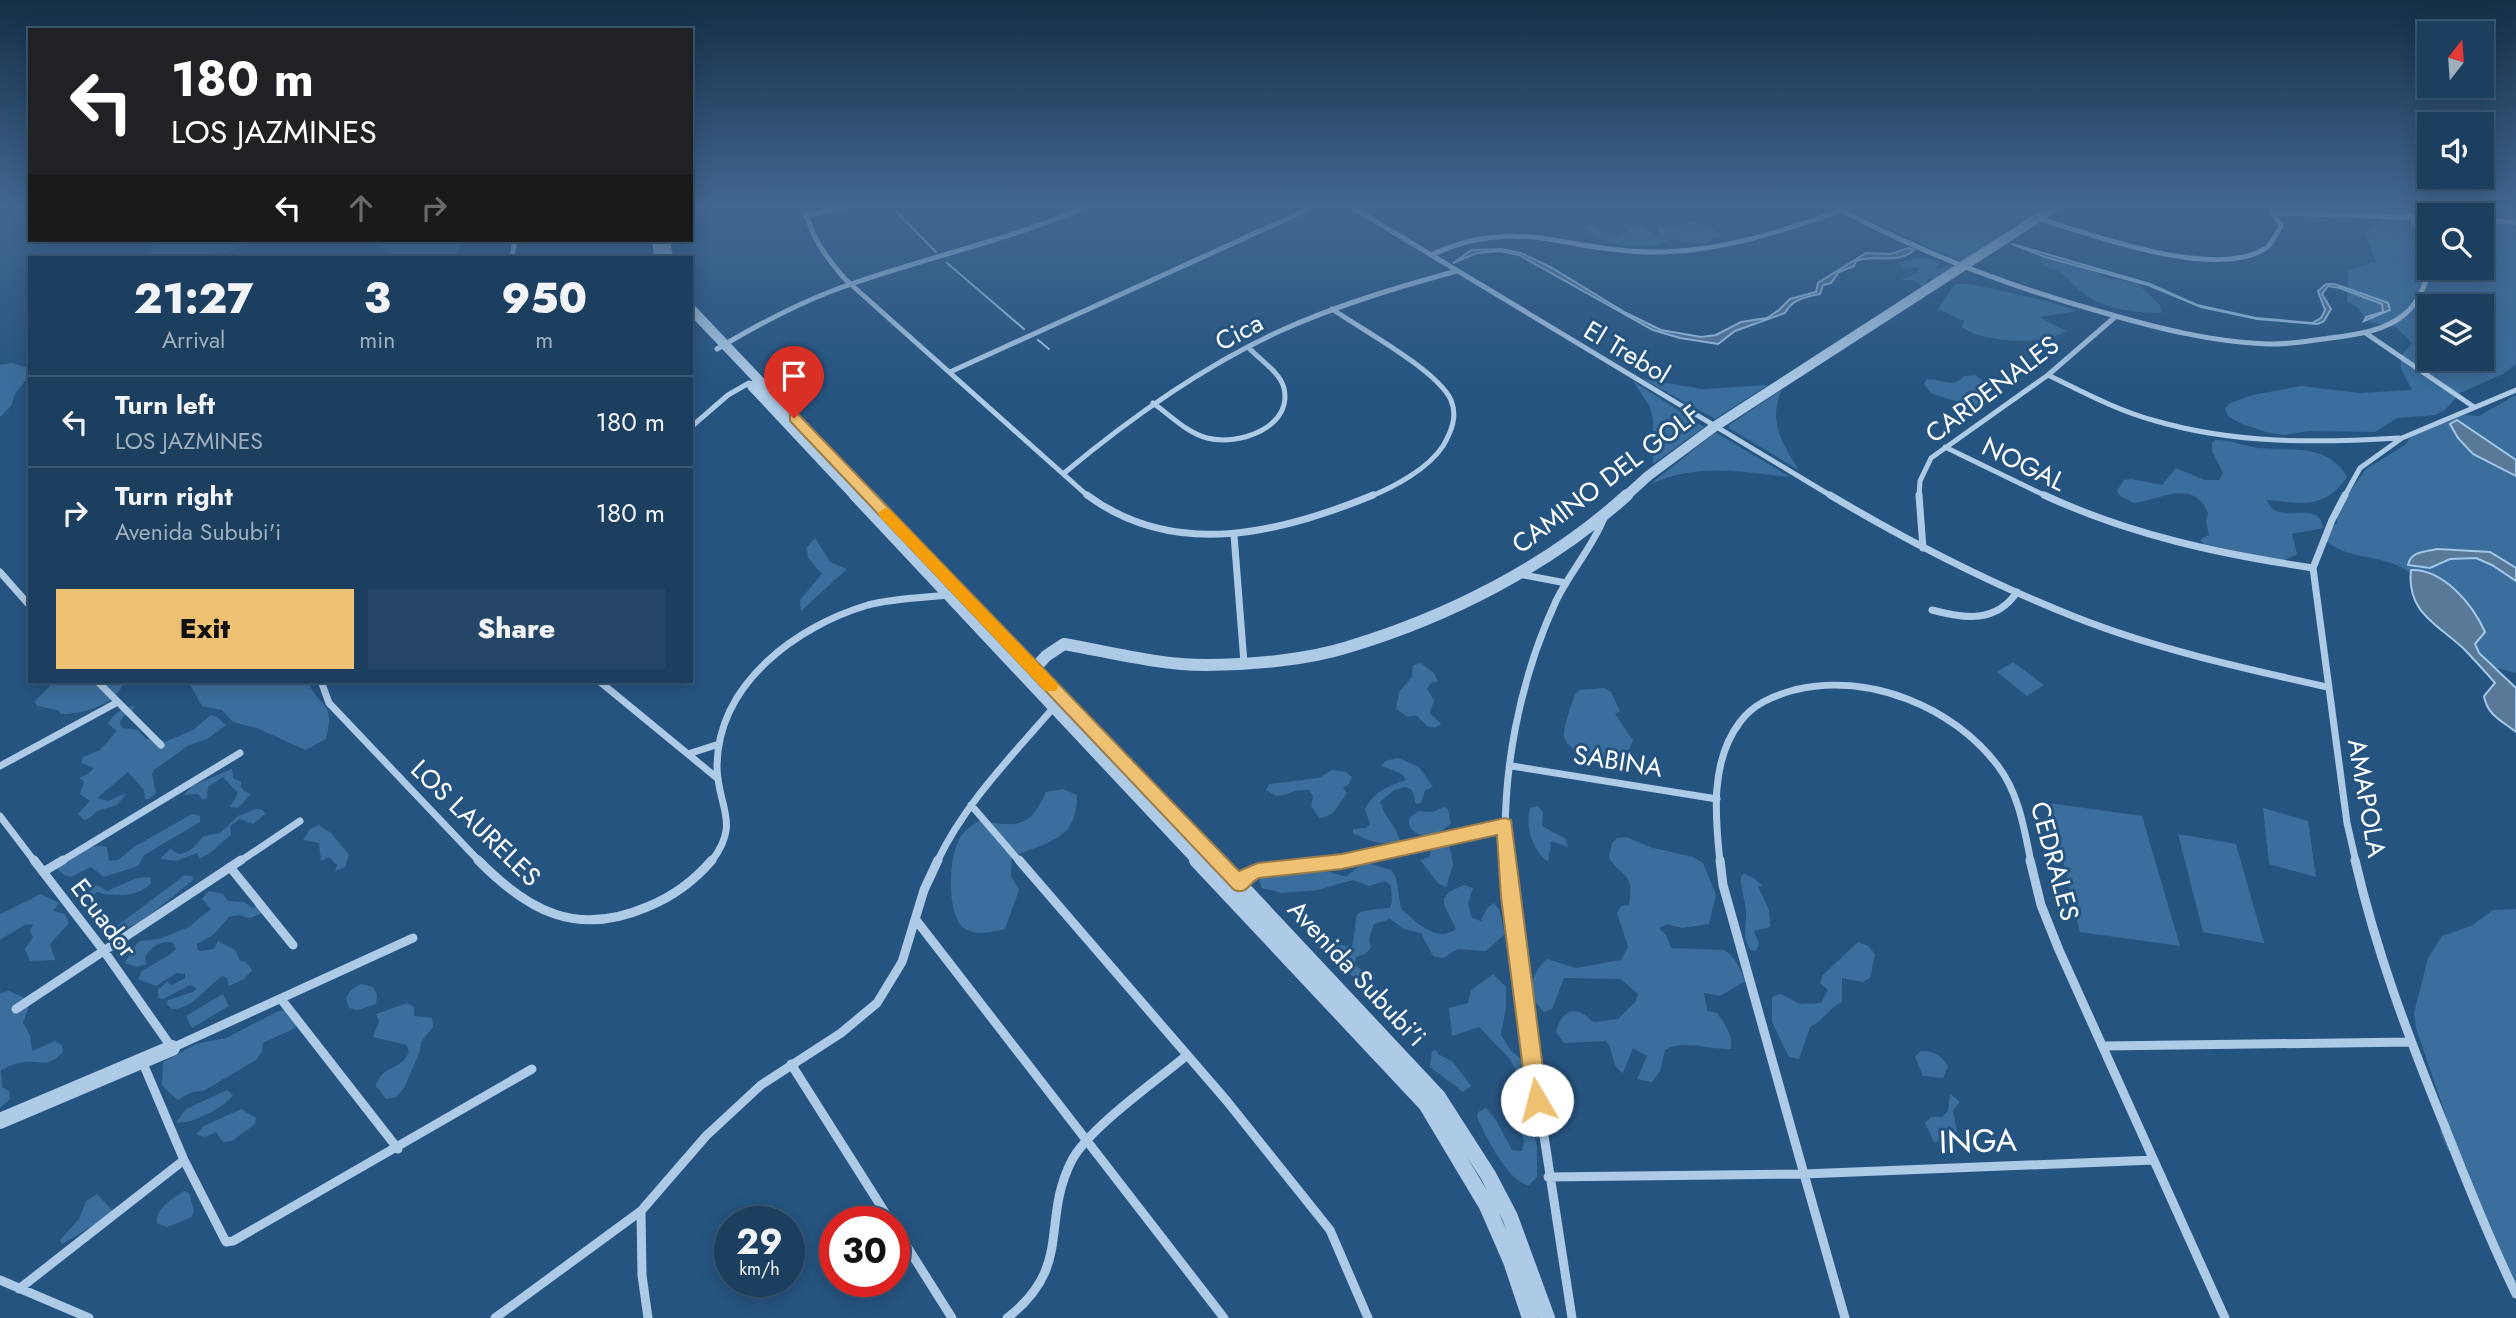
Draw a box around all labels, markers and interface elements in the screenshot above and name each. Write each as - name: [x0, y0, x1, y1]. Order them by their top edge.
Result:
- north arrow: [2417, 21, 2494, 98]
- map controls: [2417, 21, 2494, 371]
- text: 180 m: [171, 44, 314, 114]
- icon: left: [56, 56, 147, 147]
- text: LOS JAZMINES: [171, 109, 377, 155]
- button: sound: [2417, 112, 2494, 189]
- icon: left: [269, 189, 307, 227]
- icon: ahead: [342, 189, 380, 227]
- icon: right: [415, 189, 453, 227]
- button: search: [2417, 203, 2494, 280]
- text: 21:27: [134, 268, 253, 329]
- text: 3: [364, 268, 391, 329]
- text: 950: [501, 268, 587, 329]
- button: layers: [2417, 294, 2494, 371]
- street label: Cica: [1208, 304, 1270, 360]
- street label: El Trebol: [1576, 311, 1678, 393]
- text: Arrival: [162, 323, 225, 357]
- text: min: [359, 323, 395, 357]
- text: m: [535, 323, 553, 357]
- street label: CARDENALES: [1917, 326, 2067, 452]
- pin: [764, 346, 824, 418]
- icon: arrive: [775, 357, 813, 395]
- text: Turn left: [115, 386, 215, 424]
- street label: CAMINO DEL GOLF: [1504, 395, 1708, 563]
- icon: left: [56, 403, 94, 441]
- text: 180 m: [595, 403, 665, 441]
- text: LOS JAZMINES: [115, 424, 263, 458]
- street label: NOGAL: [1976, 427, 2073, 501]
- text: Turn right: [115, 477, 233, 515]
- icon: right: [56, 494, 94, 532]
- text: 180 m: [595, 494, 665, 532]
- text: Avenida Sububi'i: [115, 515, 281, 549]
- button: Exit: [56, 589, 354, 669]
- button: Share: [368, 589, 665, 669]
- street label: SABINA: [1571, 735, 1666, 787]
- street label: AMAPOLA: [2338, 736, 2396, 861]
- street label: LOS LAURELES: [402, 751, 550, 895]
- street label: CEDRALES: [2021, 797, 2089, 925]
- street label: Ecuador: [61, 870, 147, 966]
- street label: Avenida Sububi'i: [1279, 891, 1435, 1055]
- position arrow: [1500, 1063, 1574, 1137]
- street label: INGA: [1938, 1117, 2018, 1165]
- speed limit sign: 30: [819, 1206, 910, 1297]
- text: 29: [736, 1217, 783, 1267]
- text: km/h: [739, 1256, 780, 1282]

